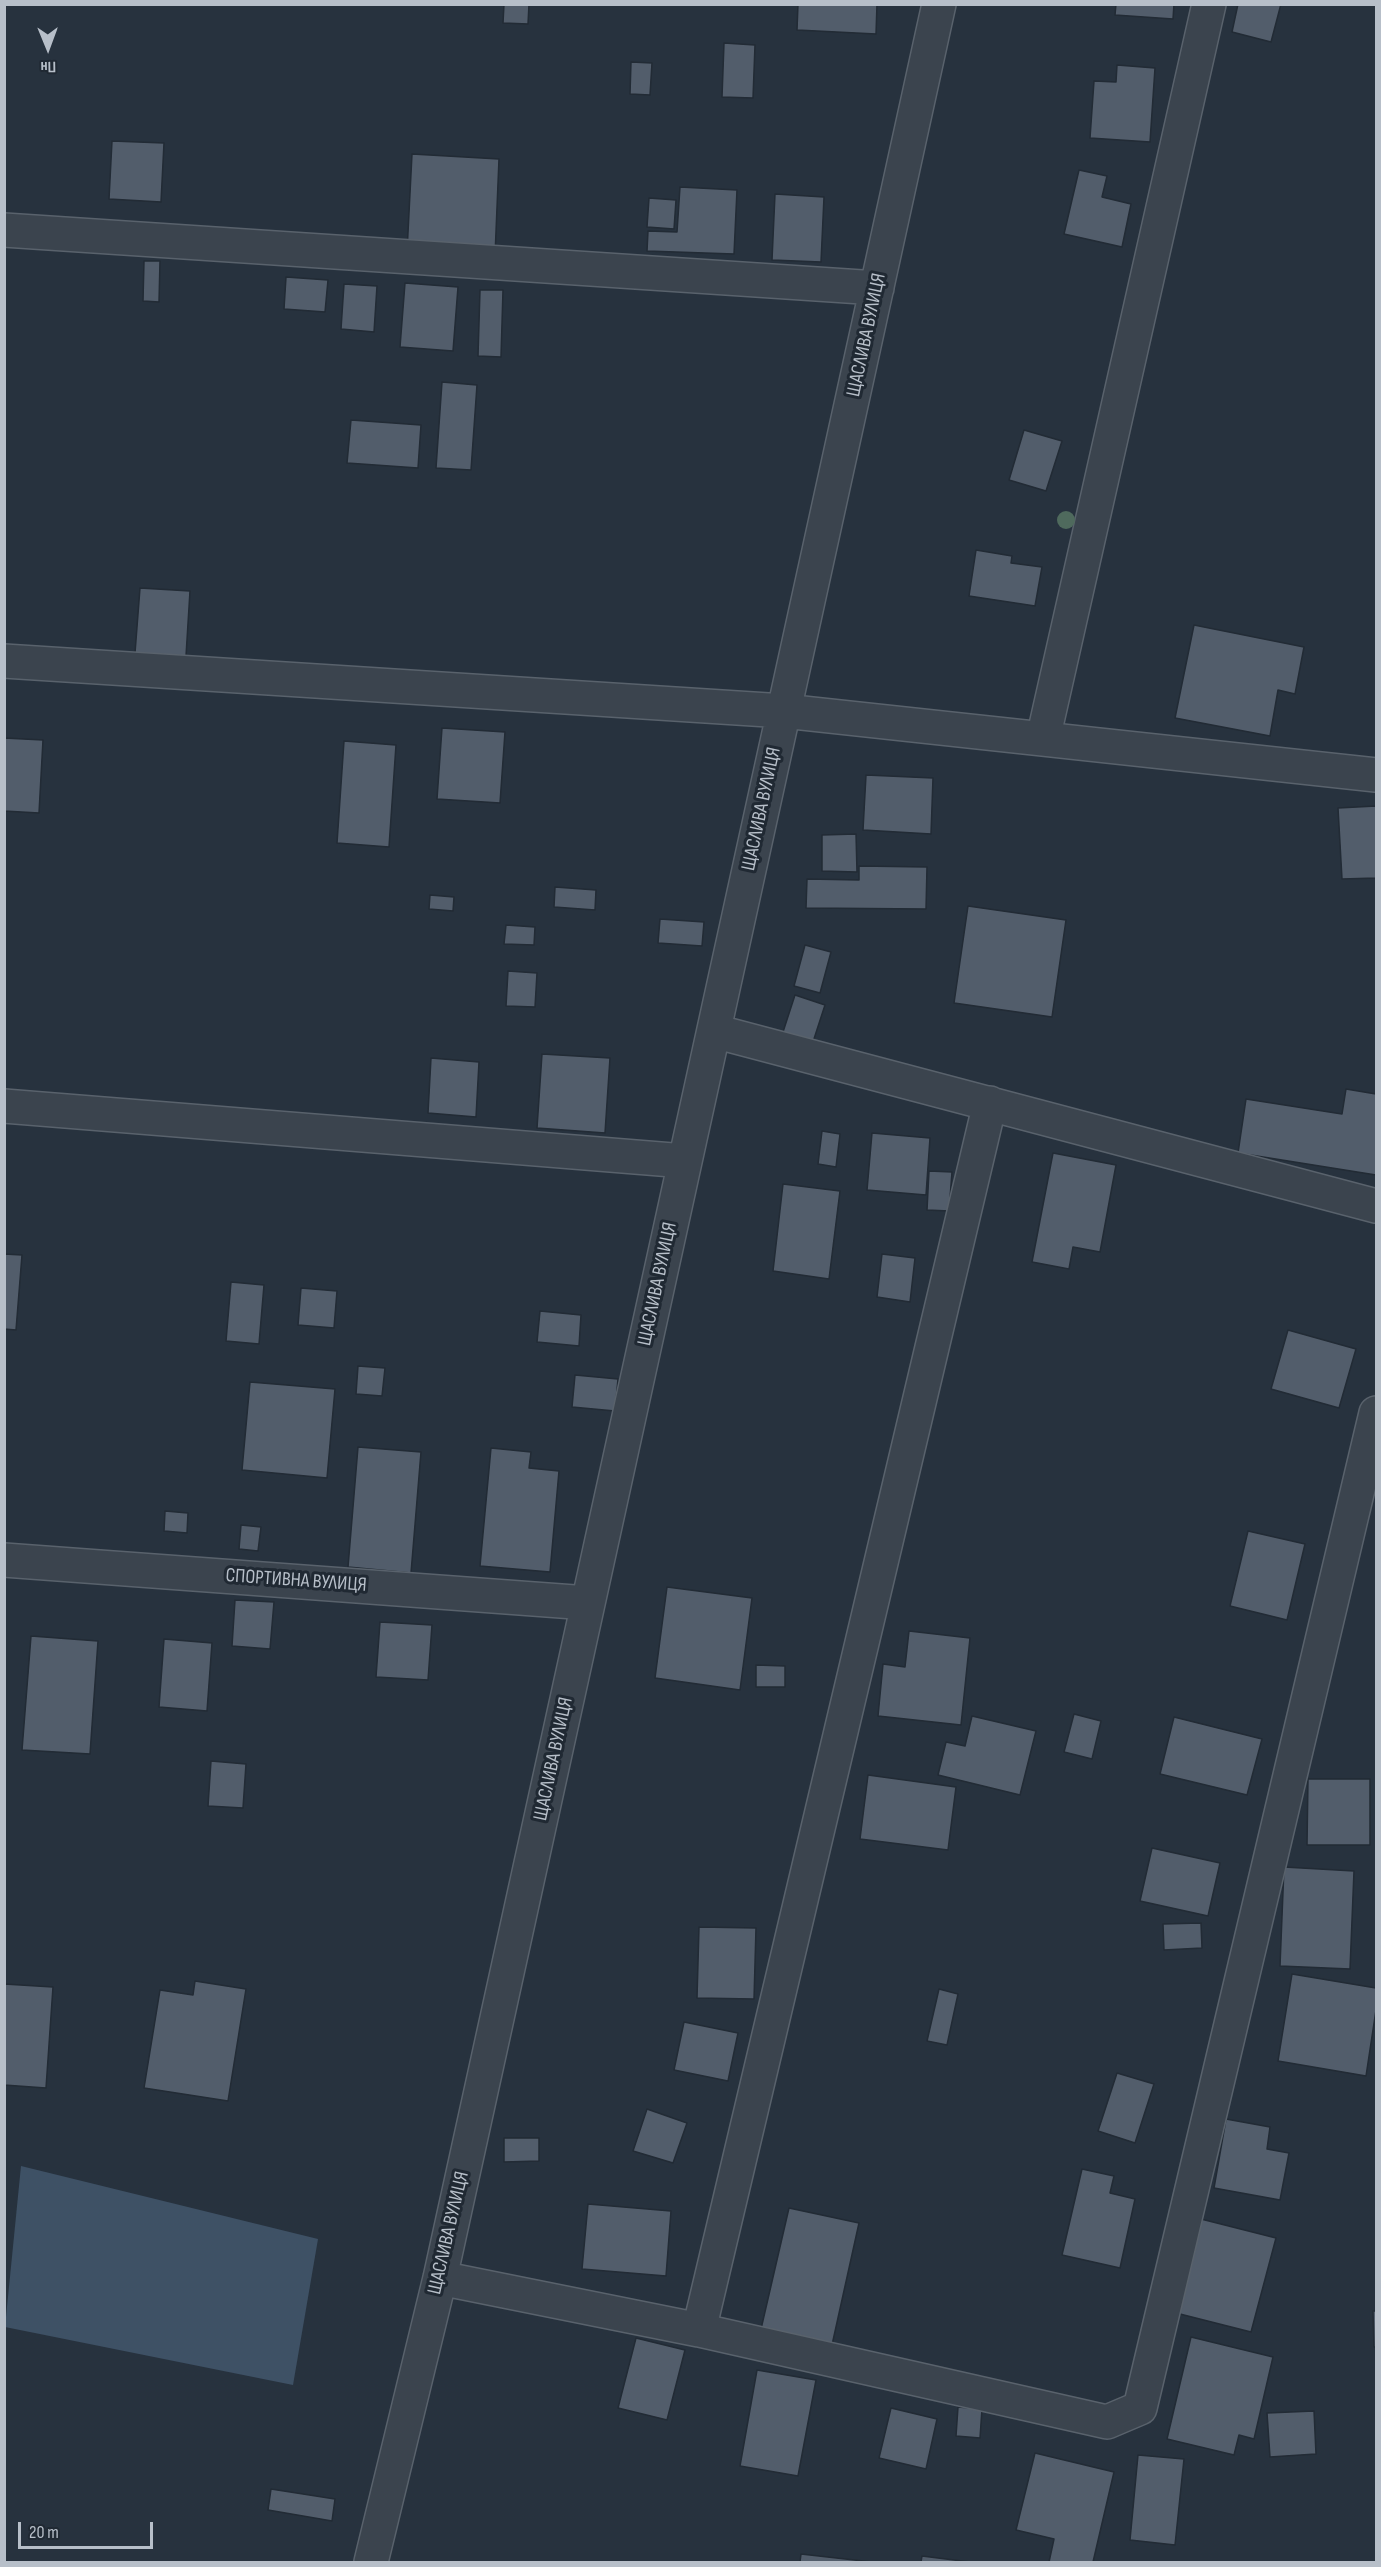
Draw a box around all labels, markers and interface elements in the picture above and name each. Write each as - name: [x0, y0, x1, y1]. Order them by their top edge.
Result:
- north arrow: [18, 18, 78, 78]
- text: Пн: [40, 57, 56, 76]
- street label: ЩАСЛИВА ВУЛИЦЯ: [842, 271, 892, 399]
- street label: ЩАСЛИВА ВУЛИЦЯ: [737, 745, 787, 873]
- street label: ЩАСЛИВА ВУЛИЦЯ: [633, 1220, 683, 1348]
- street label: СПОРТИВНА ВУЛИЦЯ: [225, 1564, 367, 1598]
- street label: ЩАСЛИВА ВУЛИЦЯ: [529, 1695, 579, 1823]
- street label: ЩАСЛИВА ВУЛИЦЯ: [423, 2169, 475, 2297]
- scale bar: [21, 2510, 156, 2548]
- text: 20 m: [29, 2522, 59, 2543]

